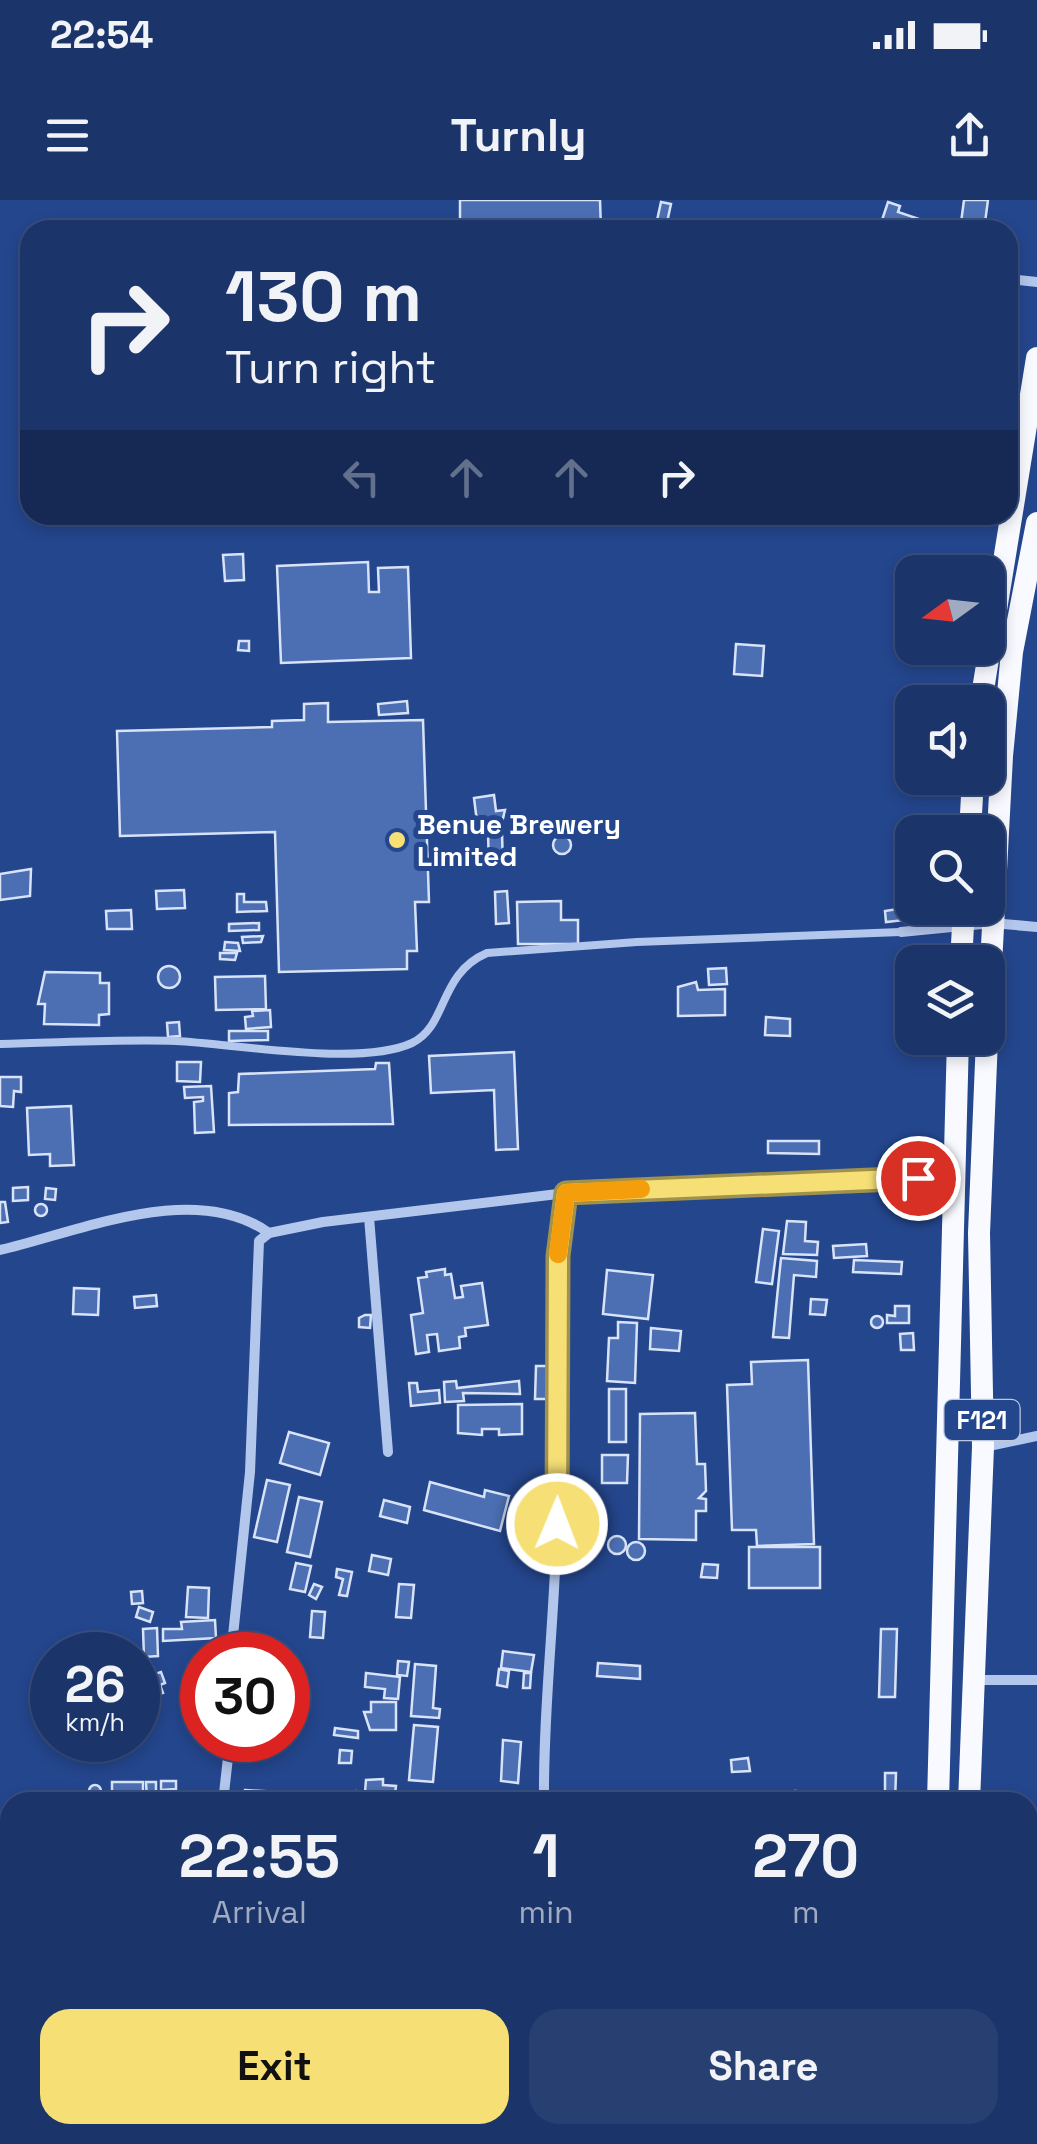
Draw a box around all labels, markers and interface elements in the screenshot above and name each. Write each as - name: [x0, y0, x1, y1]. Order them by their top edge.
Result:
- text: 22:54: [50, 11, 153, 59]
- text: Turnly: [450, 107, 587, 164]
- icon: menu: [40, 108, 95, 163]
- icon: share: [942, 108, 997, 163]
- text: 130 m: [225, 252, 422, 341]
- icon: right: [60, 260, 190, 390]
- text: Turn right: [225, 339, 436, 396]
- icon: left: [334, 450, 389, 505]
- icon: ahead: [439, 450, 494, 505]
- icon: ahead: [544, 450, 599, 505]
- icon: right: [649, 450, 704, 505]
- north arrow: [895, 555, 1005, 665]
- map controls: [895, 555, 1005, 1055]
- button: sound: [895, 685, 1005, 795]
- place label: Benue Brewery Limited: [417, 806, 621, 874]
- button: search: [895, 815, 1005, 925]
- marker: Benue Brewery Limited: [386, 829, 408, 851]
- button: layers: [895, 945, 1005, 1055]
- pin: [876, 1136, 961, 1221]
- icon: arrive: [891, 1151, 946, 1206]
- road number: F121: [944, 1400, 1020, 1440]
- position arrow: [505, 1472, 609, 1576]
- speed limit sign: 30: [180, 1632, 310, 1762]
- text: 26: [65, 1653, 125, 1717]
- text: km/h: [65, 1706, 125, 1738]
- text: 22:55: [179, 1818, 340, 1895]
- text: 1: [533, 1818, 560, 1895]
- text: 270: [752, 1818, 859, 1895]
- text: Arrival: [212, 1892, 307, 1932]
- text: min: [519, 1892, 574, 1932]
- text: m: [792, 1892, 820, 1932]
- button: Exit: [40, 2009, 509, 2124]
- button: Share: [529, 2009, 998, 2124]

